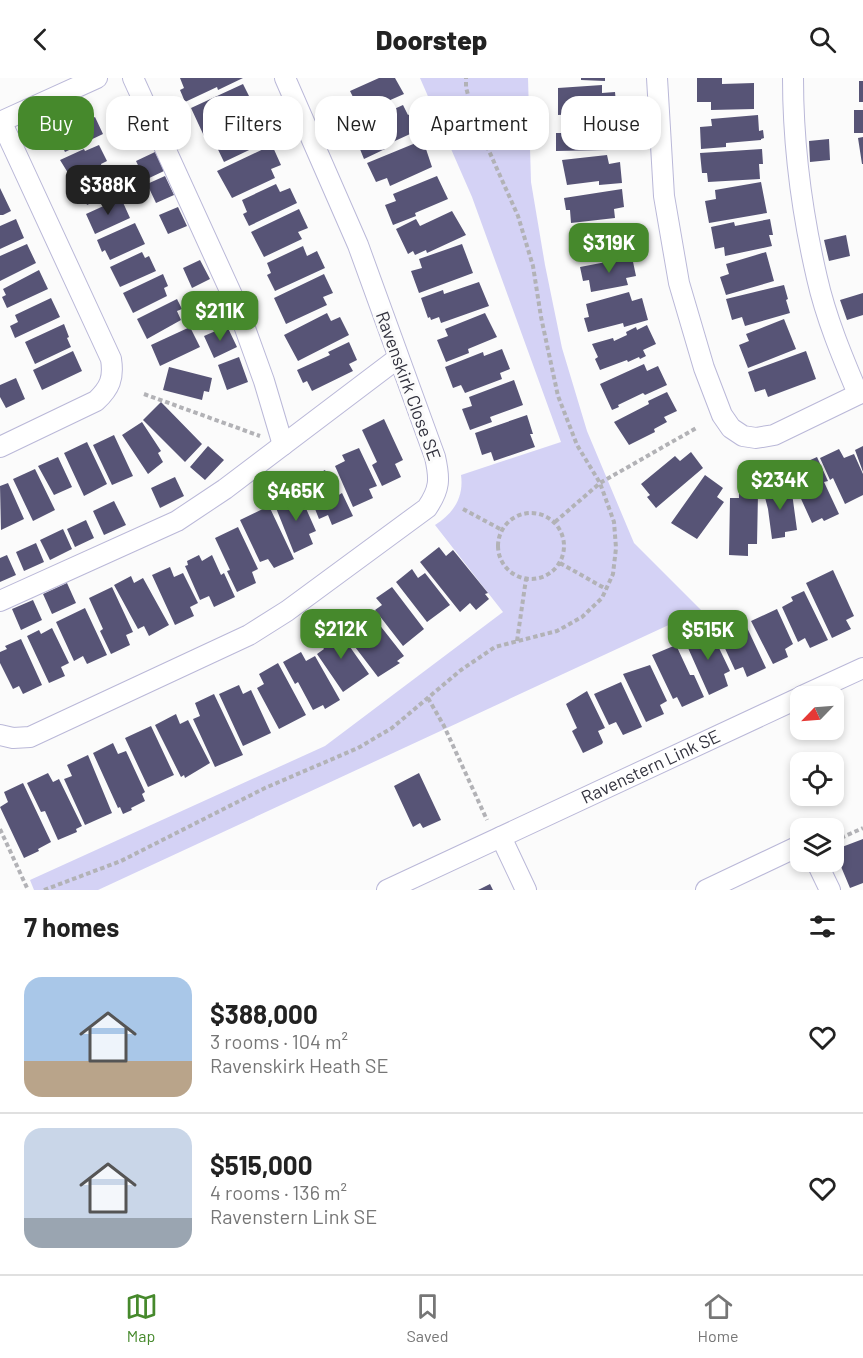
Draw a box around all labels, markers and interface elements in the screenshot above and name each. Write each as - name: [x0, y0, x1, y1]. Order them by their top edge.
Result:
- icon: back: [24, 23, 57, 56]
- text: Doorstep: [376, 23, 487, 55]
- icon: search: [806, 23, 839, 56]
- chip: Buy: [18, 96, 94, 150]
- chip: Rent: [106, 96, 191, 150]
- chip: Filters: [203, 96, 303, 150]
- chip: New: [315, 96, 397, 150]
- chip: Apartment: [409, 96, 549, 150]
- chip: House: [561, 96, 661, 150]
- pin: $388K: [66, 165, 150, 216]
- text: $388K: [80, 172, 136, 196]
- pin: $319K: [567, 223, 651, 274]
- text: $319K: [583, 230, 635, 254]
- pin: $211K: [178, 291, 262, 342]
- text: $211K: [195, 298, 245, 322]
- street label: Ravenskirk Close SE: [372, 308, 446, 463]
- pin: $234K: [738, 460, 822, 511]
- text: $234K: [751, 467, 809, 491]
- pin: $465K: [254, 471, 338, 522]
- text: $465K: [267, 478, 325, 502]
- pin: $212K: [299, 609, 383, 660]
- pin: $515K: [666, 610, 750, 661]
- text: $212K: [314, 616, 368, 640]
- text: $515K: [682, 617, 734, 641]
- north arrow: [790, 686, 844, 740]
- map controls: [790, 686, 844, 872]
- street label: Ravenstern Link SE: [577, 724, 723, 808]
- button: locate: [790, 752, 844, 806]
- button: layers: [790, 818, 844, 872]
- icon: filters: [806, 910, 839, 943]
- text: 7 homes: [24, 911, 119, 942]
- text: $388,000: [210, 998, 318, 1029]
- icon: home: [72, 1001, 144, 1073]
- icon: heart: [806, 1021, 839, 1054]
- text: 3 rooms · 104 m²: [210, 1029, 348, 1053]
- text: Ravenskirk Heath SE: [210, 1053, 389, 1077]
- text: $515,000: [210, 1149, 313, 1180]
- icon: home: [72, 1152, 144, 1224]
- icon: heart: [806, 1172, 839, 1205]
- text: 4 rooms · 136 m²: [210, 1180, 347, 1204]
- text: Ravenstern Link SE: [210, 1204, 377, 1228]
- tab: Map: [125, 1290, 158, 1345]
- tab: Saved: [407, 1290, 449, 1345]
- tab: Home: [698, 1290, 738, 1345]

